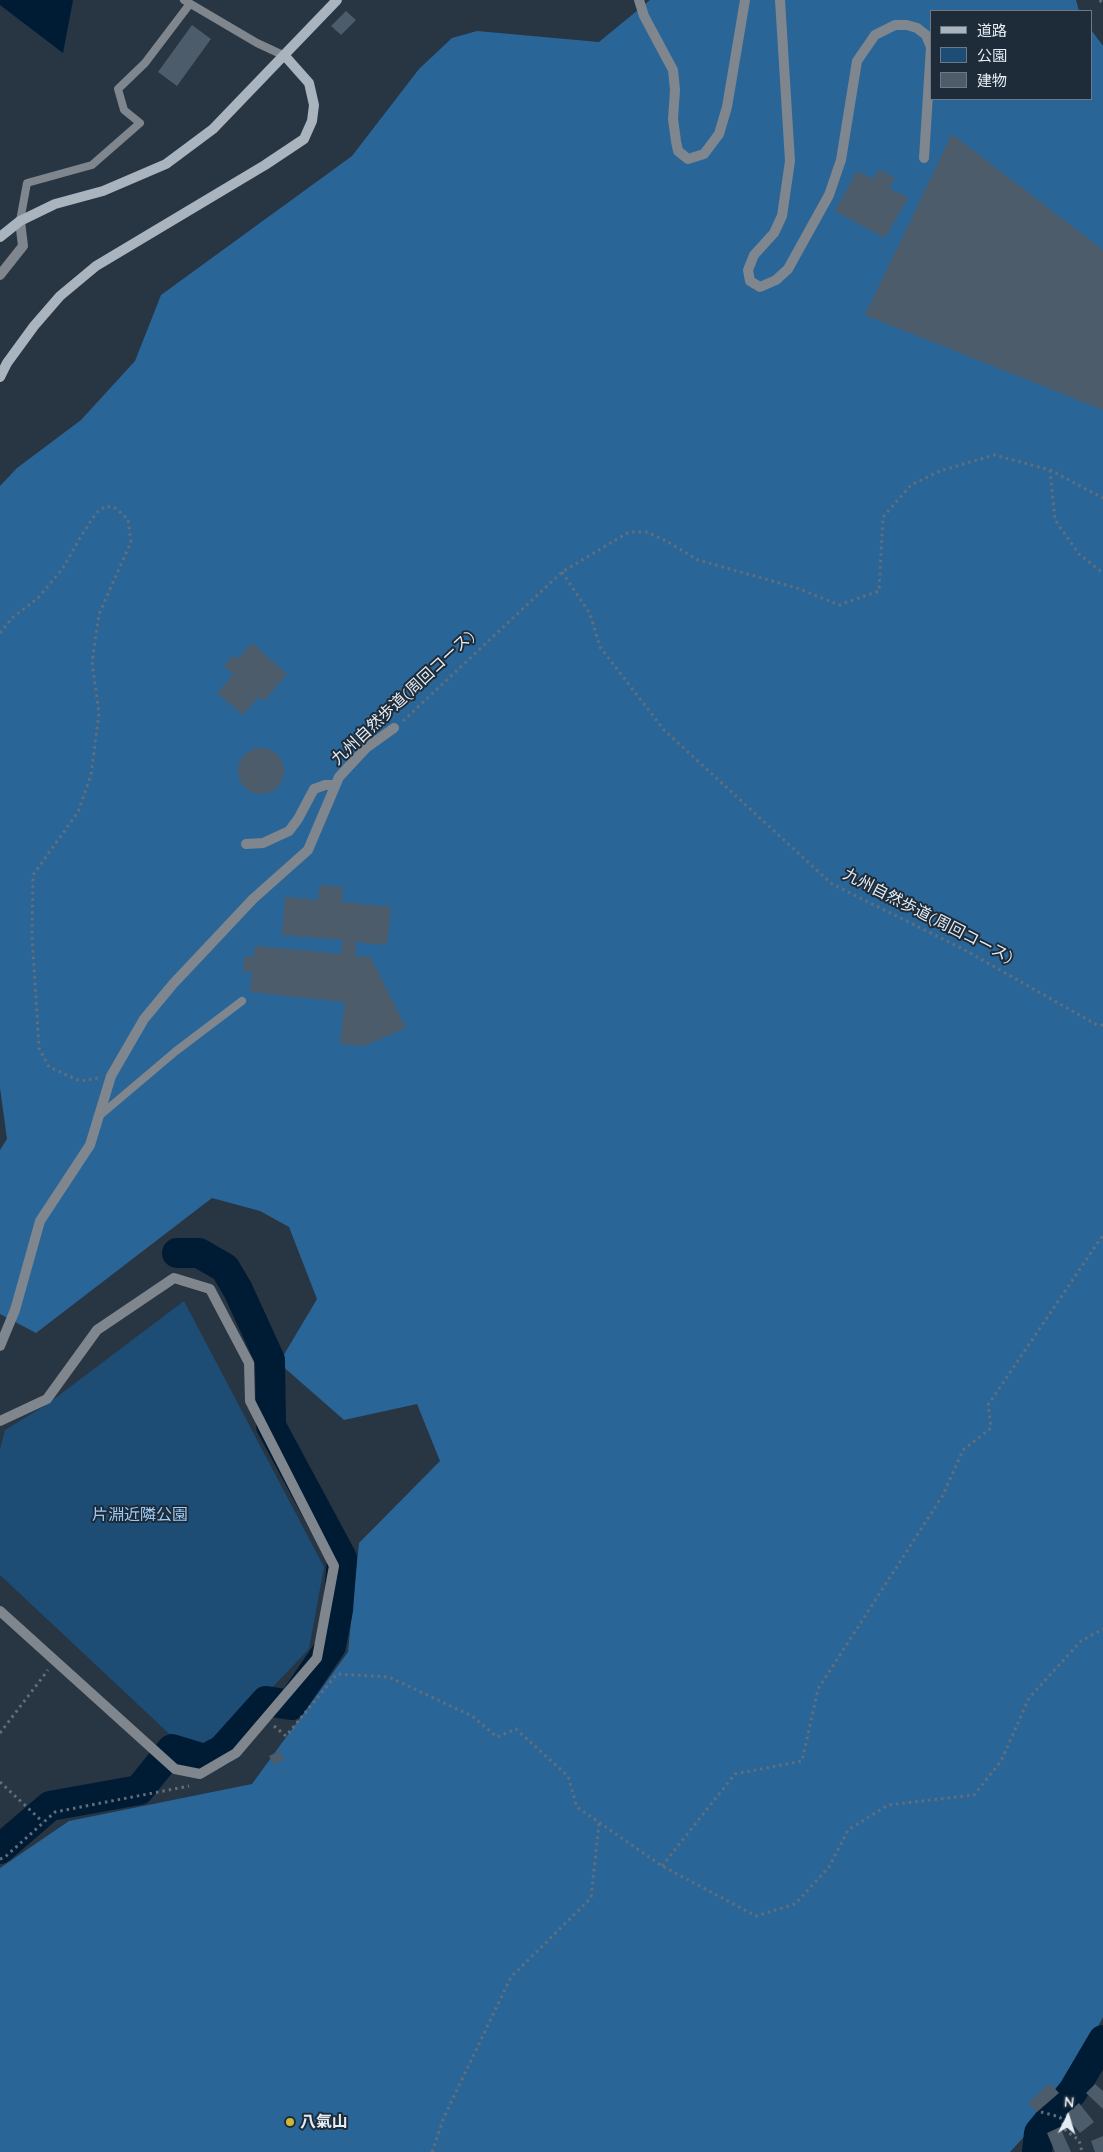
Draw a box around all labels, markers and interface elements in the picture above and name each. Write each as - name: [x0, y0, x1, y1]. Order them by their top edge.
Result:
- legend: [930, 10, 1093, 100]
- text: 道路: [977, 21, 1007, 40]
- text: 公園: [977, 46, 1007, 65]
- text: 建物: [977, 71, 1007, 90]
- street label: 九州自然歩道(周回コース): [328, 627, 478, 769]
- street label: 九州自然歩道(周回コース): [840, 865, 1016, 967]
- park label: 片淵近隣公園: [92, 1505, 188, 1525]
- north arrow: [1043, 2092, 1093, 2142]
- text: N: [1063, 2093, 1075, 2111]
- place label: 八氣山: [300, 2112, 348, 2132]
- marker: 八氣山: [284, 2116, 296, 2128]

